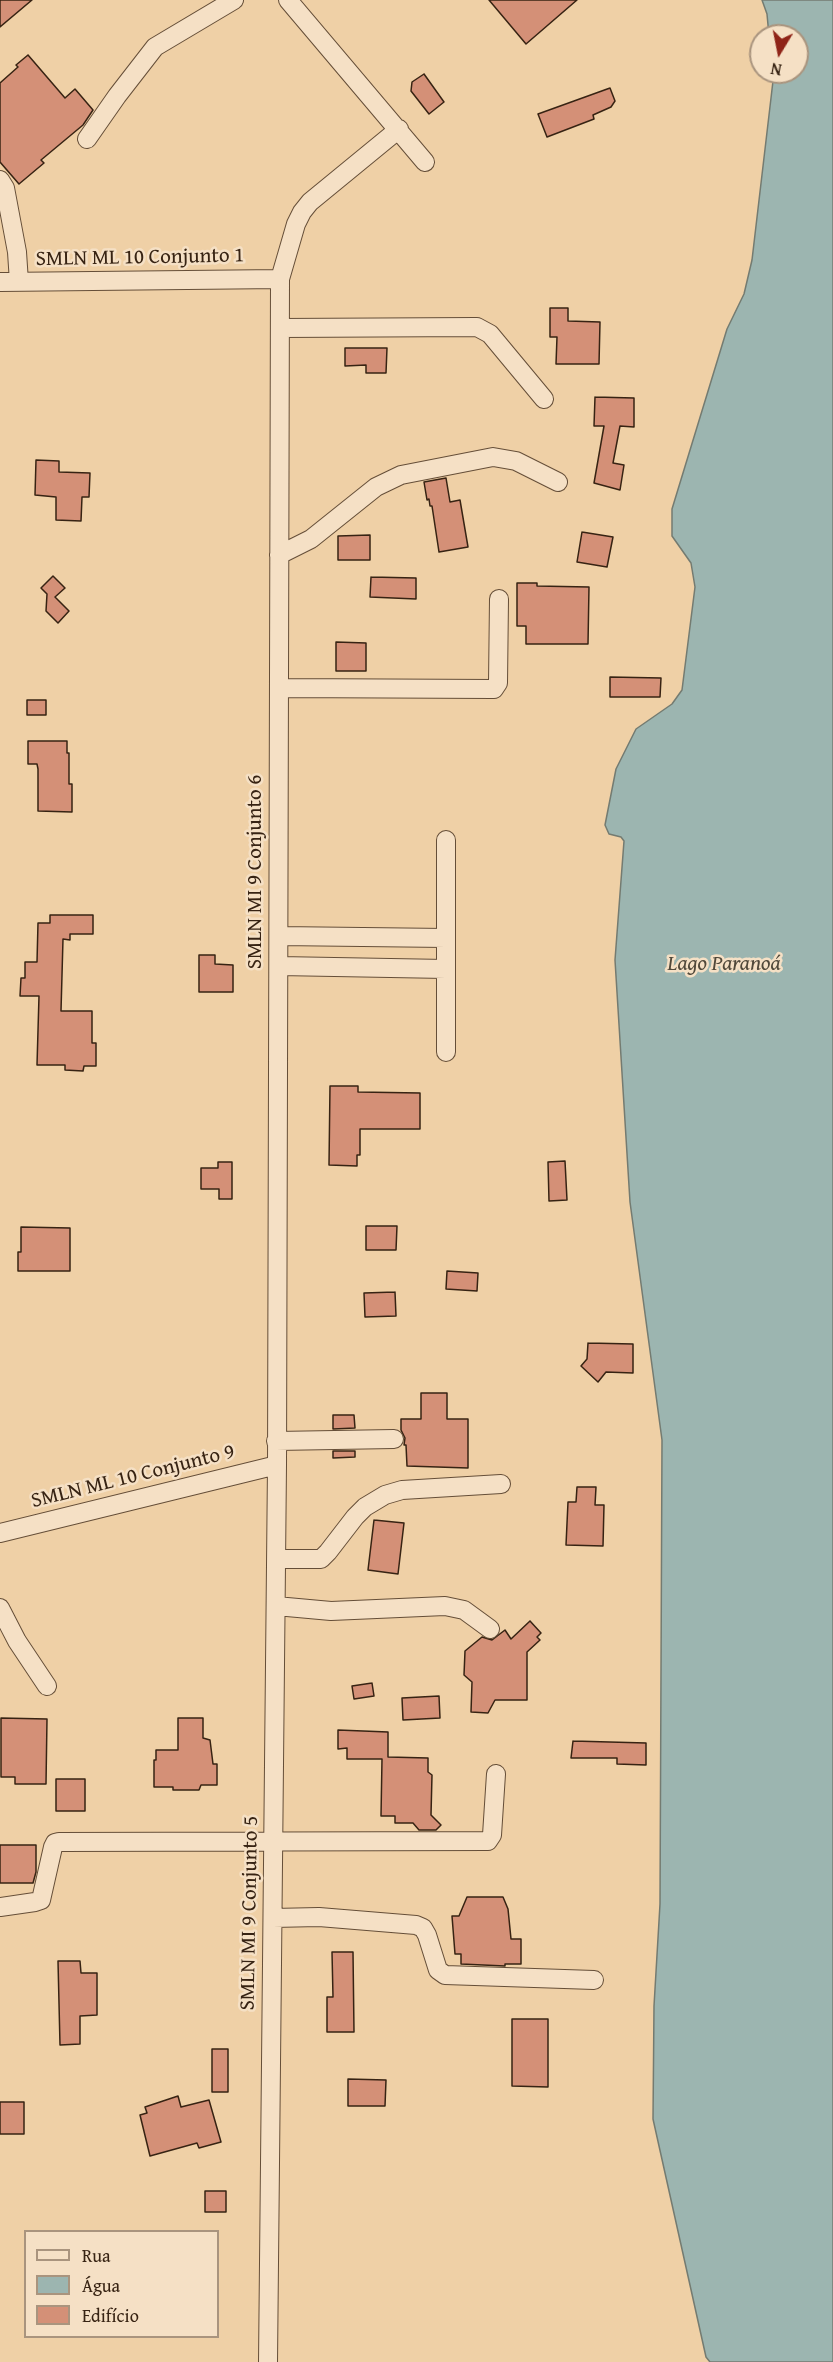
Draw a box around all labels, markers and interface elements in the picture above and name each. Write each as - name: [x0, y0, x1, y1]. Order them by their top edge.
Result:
- north arrow: [749, 24, 809, 84]
- text: N: [769, 57, 784, 83]
- street label: SMLN ML 10 Conjunto 1: [36, 244, 244, 272]
- street label: SMLN MI 9 Conjunto 6: [243, 775, 269, 969]
- water label: Lago Paranoá: [667, 951, 781, 977]
- street label: SMLN ML 10 Conjunto 9: [29, 1440, 237, 1514]
- street label: SMLN MI 9 Conjunto 5: [236, 1815, 264, 2011]
- legend: [24, 2230, 219, 2338]
- text: Rua: [82, 2242, 111, 2269]
- text: Água: [82, 2272, 120, 2299]
- text: Edifício: [82, 2302, 139, 2329]

